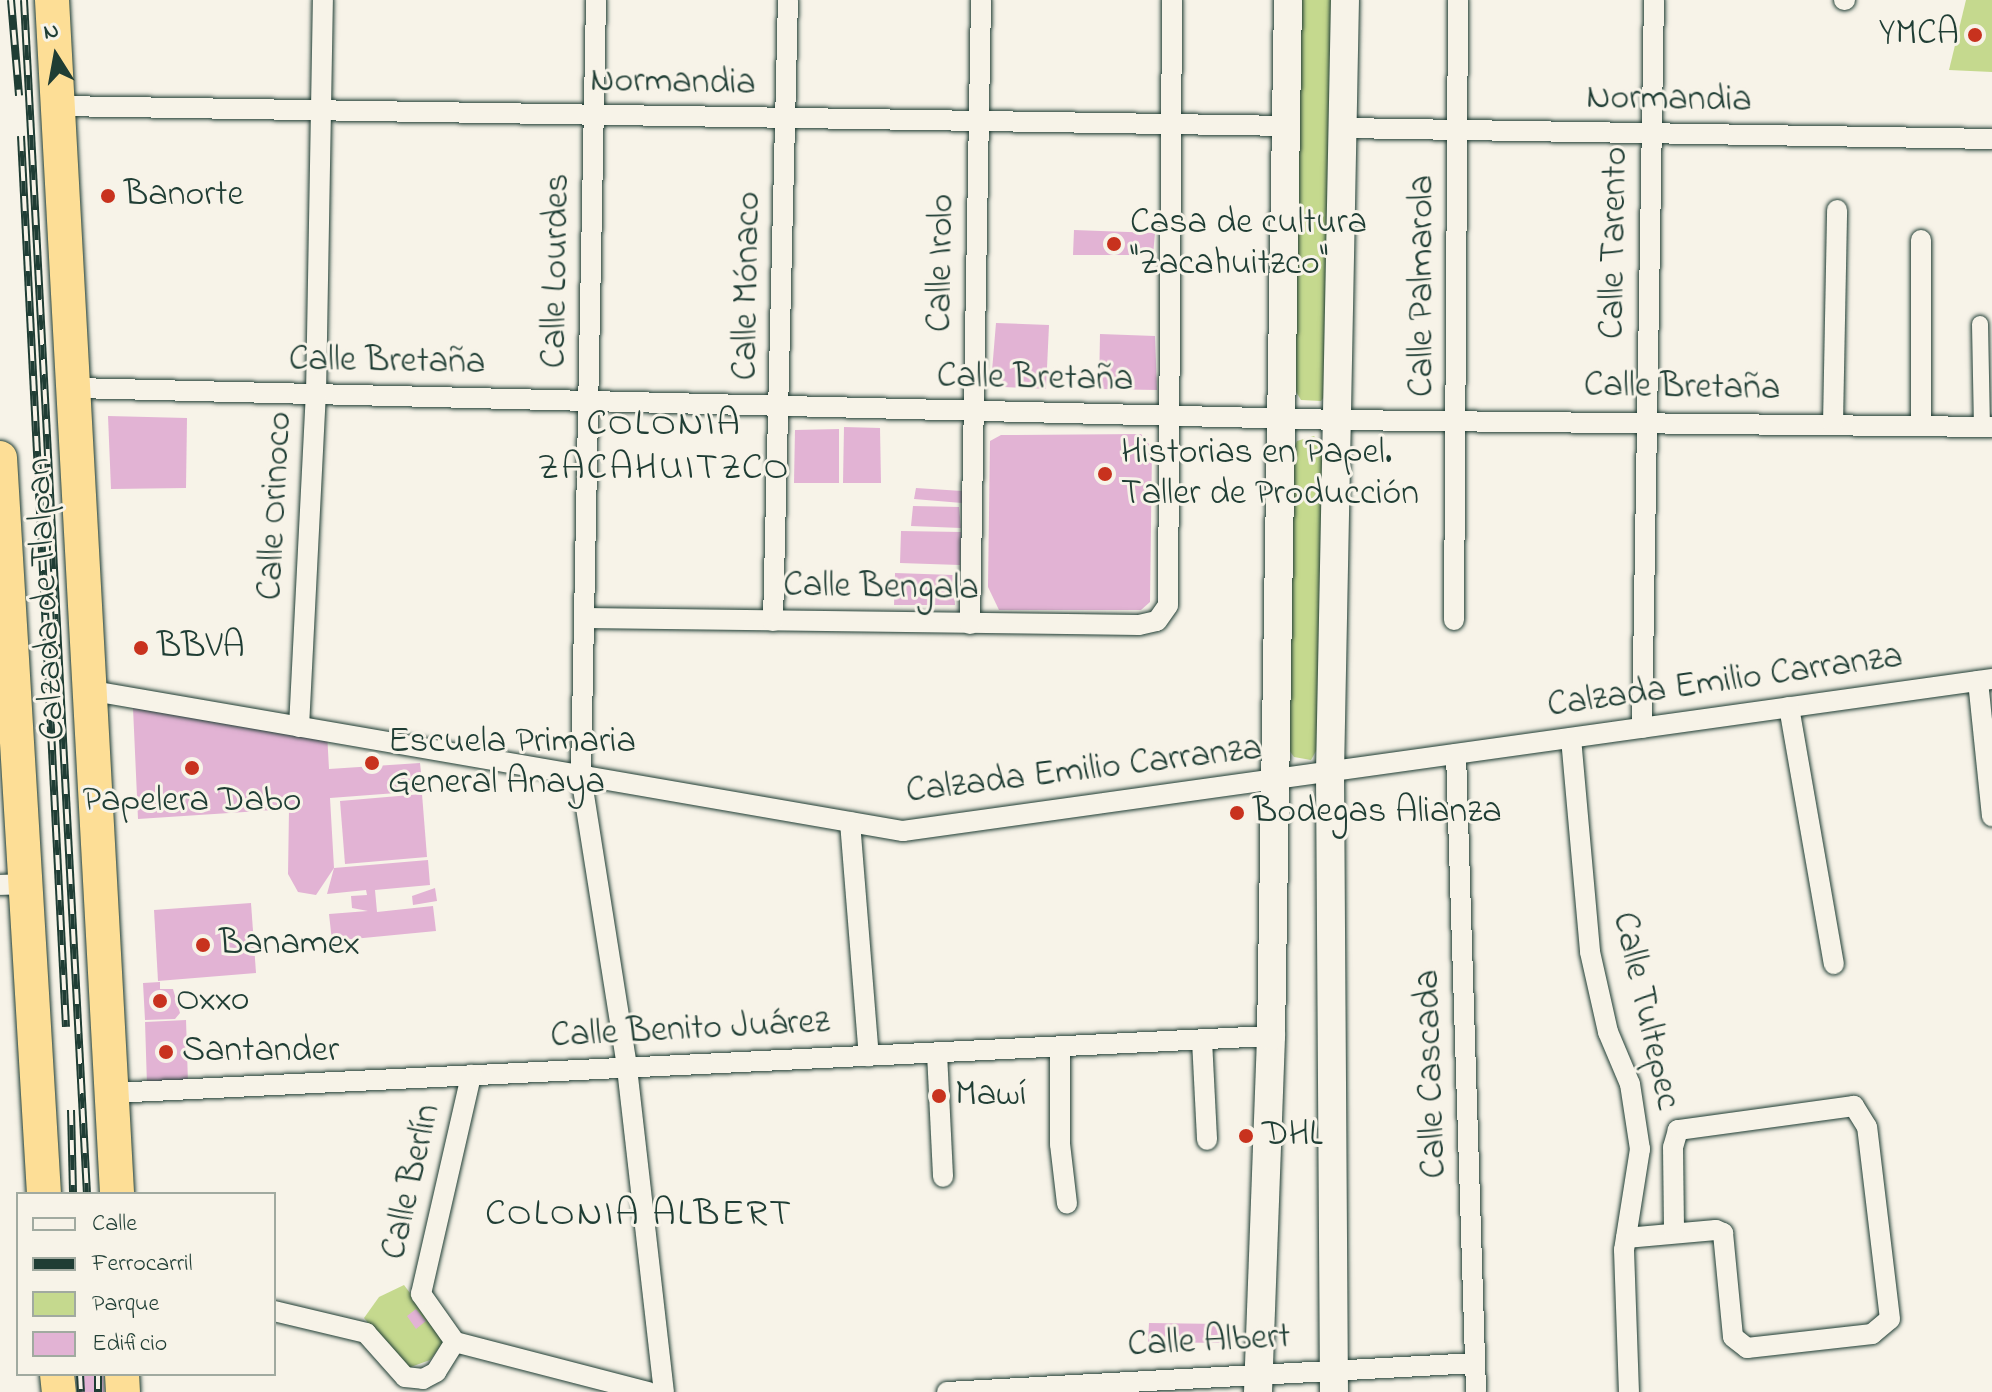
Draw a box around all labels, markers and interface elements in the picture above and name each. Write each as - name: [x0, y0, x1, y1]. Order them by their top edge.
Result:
- place label: YMCA: [1879, 13, 1959, 57]
- text: N: [41, 15, 62, 50]
- north arrow: [16, 16, 96, 96]
- marker: YMCA: [1966, 26, 1984, 44]
- street label: Normandia: [590, 60, 756, 106]
- street label: Normandia: [1586, 77, 1752, 123]
- street label: Calle Tarento: [1592, 146, 1638, 340]
- street label: Calle Lourdes: [534, 173, 580, 369]
- place label: Banorte: [124, 174, 244, 218]
- street label: Calle Palmarola: [1401, 175, 1445, 397]
- marker: Banorte: [99, 187, 117, 205]
- street label: Calle Mónaco: [725, 191, 771, 381]
- street label: Calle Irolo: [919, 193, 965, 333]
- place label: Casa de cultura "Zacahuitzco": [1130, 201, 1367, 286]
- marker: Casa de cultura "Zacahuitzco": [1105, 235, 1123, 253]
- street label: Calle Bretaña: [288, 339, 486, 385]
- street label: Calle Bretaña: [936, 356, 1134, 402]
- street label: Calle Bretaña: [1583, 365, 1781, 411]
- district label: COLONIA ZACAHUITZCO: [538, 403, 790, 492]
- street label: Calle Orinoco: [249, 411, 303, 601]
- place label: Historias en Papel. Taller de Producción: [1121, 431, 1419, 516]
- street label: Calzada de Tlalpan: [18, 457, 76, 741]
- marker: Historias en Papel. Taller de Producción: [1096, 465, 1114, 483]
- street label: Calle Bengala: [783, 565, 979, 611]
- place label: BBVA: [157, 626, 245, 670]
- street label: Calzada Emilio Carranza: [1545, 636, 1905, 728]
- marker: BBVA: [132, 639, 150, 657]
- place label: Escuela Primaria General Anaya: [388, 720, 636, 805]
- street label: Calzada Emilio Carranza: [904, 728, 1264, 814]
- marker: Escuela Primaria General Anaya: [363, 754, 381, 772]
- marker: Papelera Dabo: [183, 759, 201, 777]
- place label: Papelera Dabo: [82, 780, 302, 824]
- place label: Bodegas Alianza: [1253, 791, 1502, 835]
- marker: Bodegas Alianza: [1228, 804, 1246, 822]
- street label: Calle Tultepec: [1601, 908, 1689, 1114]
- place label: Banamex: [219, 923, 360, 967]
- marker: Banamex: [194, 936, 212, 954]
- street label: Calle Cascada: [1407, 969, 1457, 1179]
- place label: Oxxo: [176, 979, 250, 1023]
- marker: Oxxo: [151, 992, 169, 1010]
- street label: Calle Benito Juárez: [549, 1001, 831, 1059]
- place label: Santander: [182, 1030, 339, 1074]
- marker: Santander: [157, 1043, 175, 1061]
- place label: Mawí: [955, 1074, 1026, 1118]
- marker: Mawí: [930, 1087, 948, 1105]
- street label: Calle Berlín: [373, 1100, 451, 1264]
- place label: DHL: [1262, 1114, 1323, 1158]
- marker: DHL: [1237, 1127, 1255, 1145]
- legend: [16, 1192, 276, 1376]
- district label: COLONIA ALBERT: [485, 1193, 793, 1239]
- text: Calle: [92, 1207, 137, 1242]
- text: Ferrocarril: [92, 1247, 193, 1282]
- text: Parque: [92, 1287, 159, 1322]
- street label: Calle Albert: [1126, 1316, 1292, 1368]
- text: Edificio: [92, 1327, 167, 1362]

